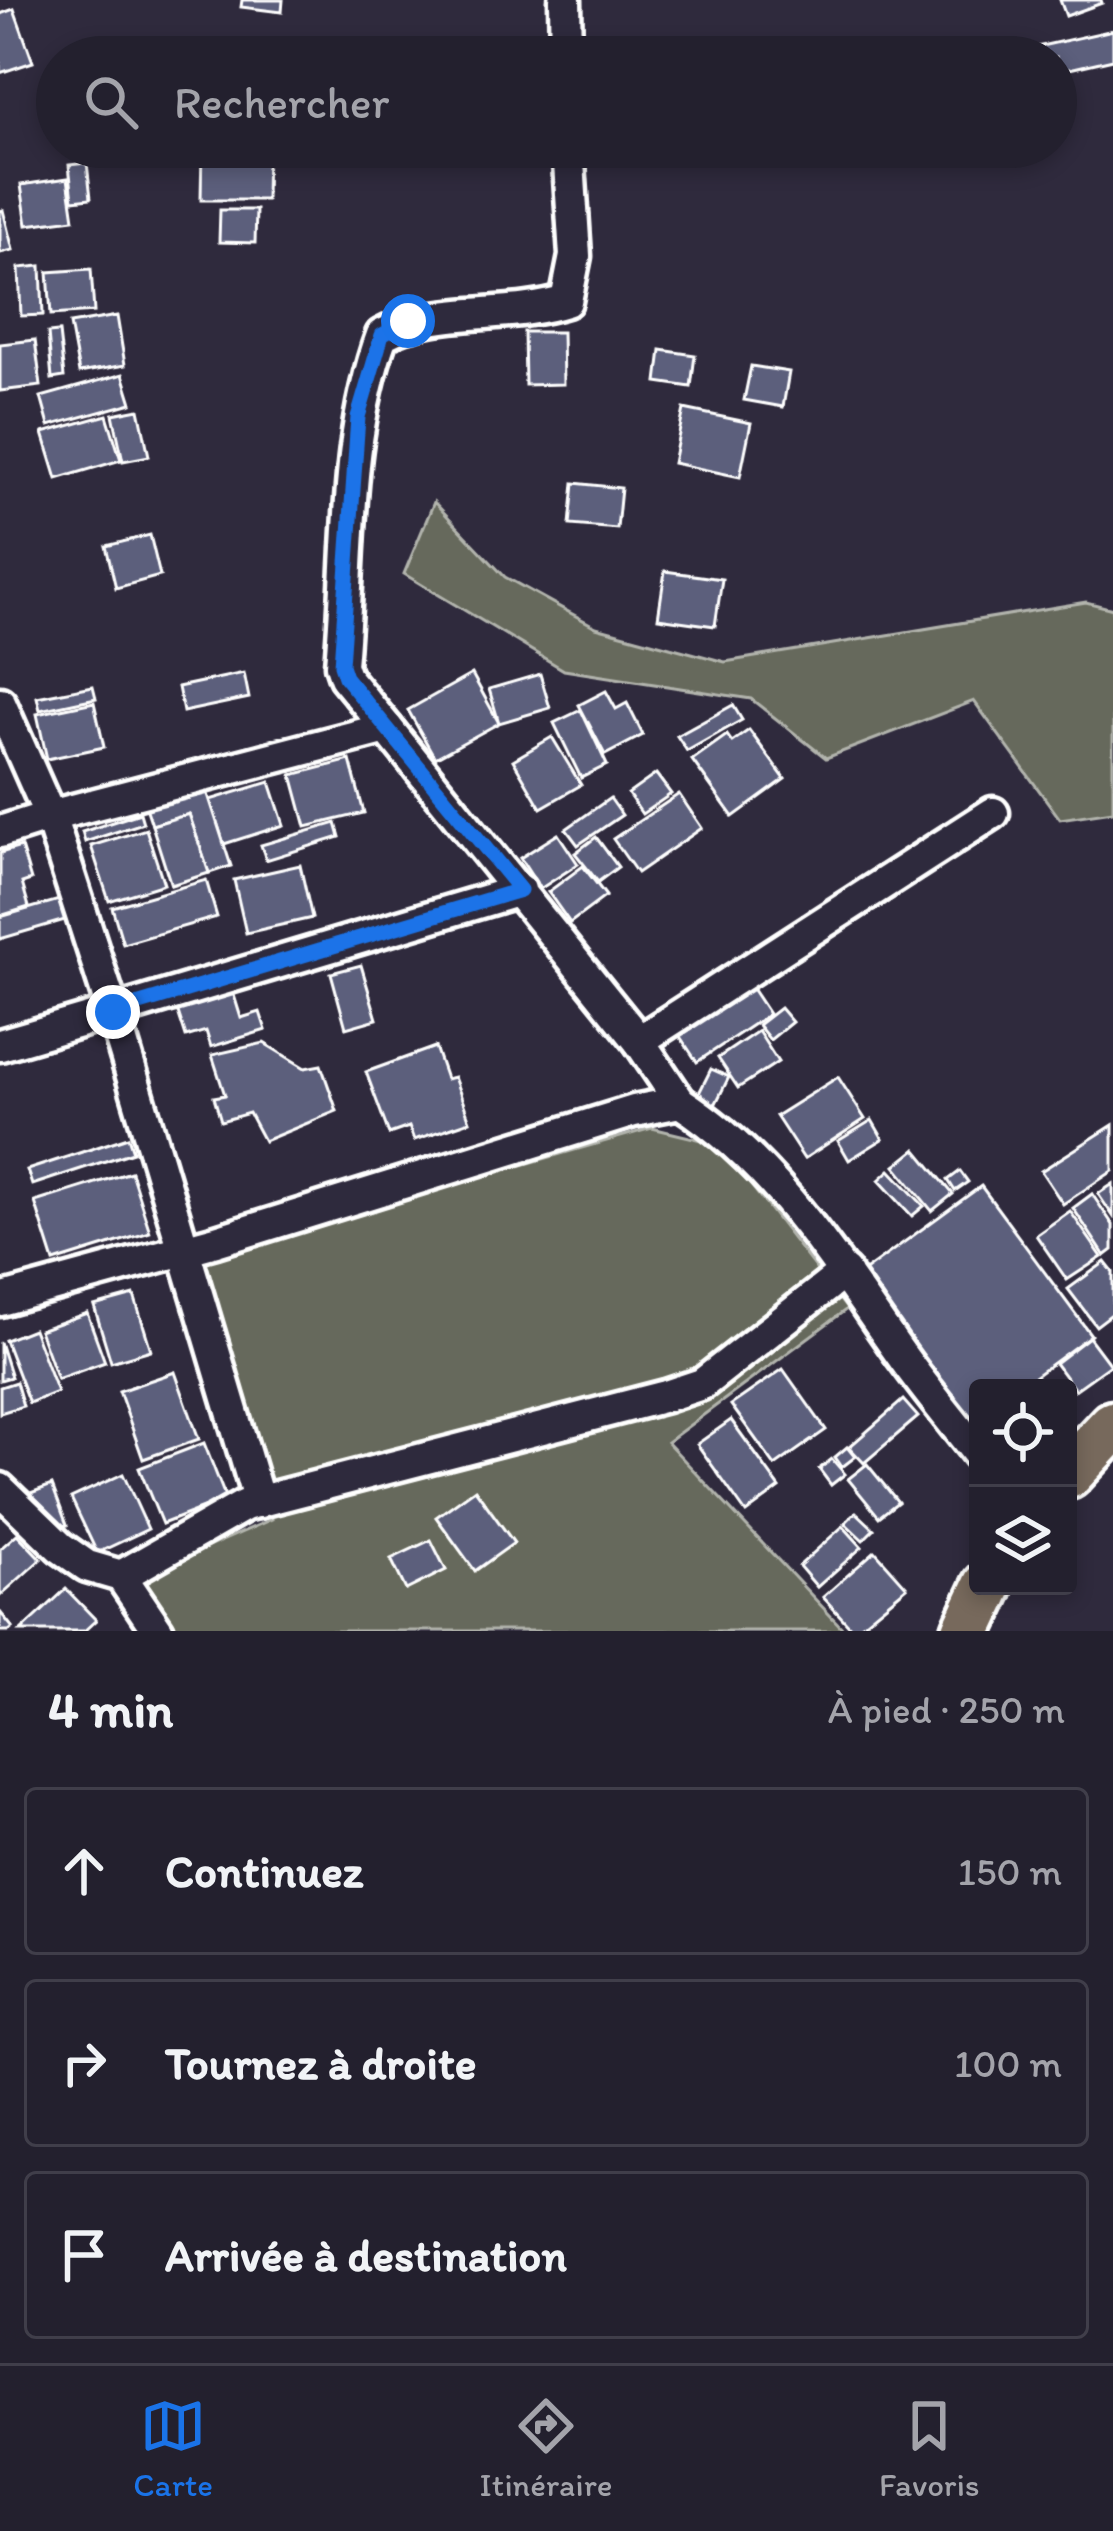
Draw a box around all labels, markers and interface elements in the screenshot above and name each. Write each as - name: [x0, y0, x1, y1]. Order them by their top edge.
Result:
- search box: [36, 36, 1077, 168]
- icon: search: [78, 69, 144, 135]
- text: Rechercher: [174, 75, 389, 129]
- route start: [381, 294, 435, 348]
- route end: [86, 985, 140, 1039]
- map controls: [969, 1379, 1077, 1595]
- button: locate: [969, 1379, 1077, 1487]
- button: layers: [969, 1487, 1077, 1595]
- text: 4 min: [48, 1679, 173, 1740]
- text: À pied · 250 m: [828, 1686, 1065, 1733]
- icon: ahead: [51, 1838, 117, 1904]
- text: Continuez: [165, 1844, 363, 1898]
- text: 150 m: [958, 1848, 1062, 1895]
- icon: right: [51, 2030, 117, 2096]
- text: Tournez à droite: [165, 2036, 477, 2090]
- text: 100 m: [954, 2040, 1062, 2087]
- icon: arrive: [51, 2222, 117, 2288]
- text: Arrivée à destination: [165, 2228, 567, 2282]
- tab: Carte: [133, 2393, 213, 2504]
- tab: Itinéraire: [479, 2393, 613, 2504]
- tab: Favoris: [879, 2393, 980, 2504]

